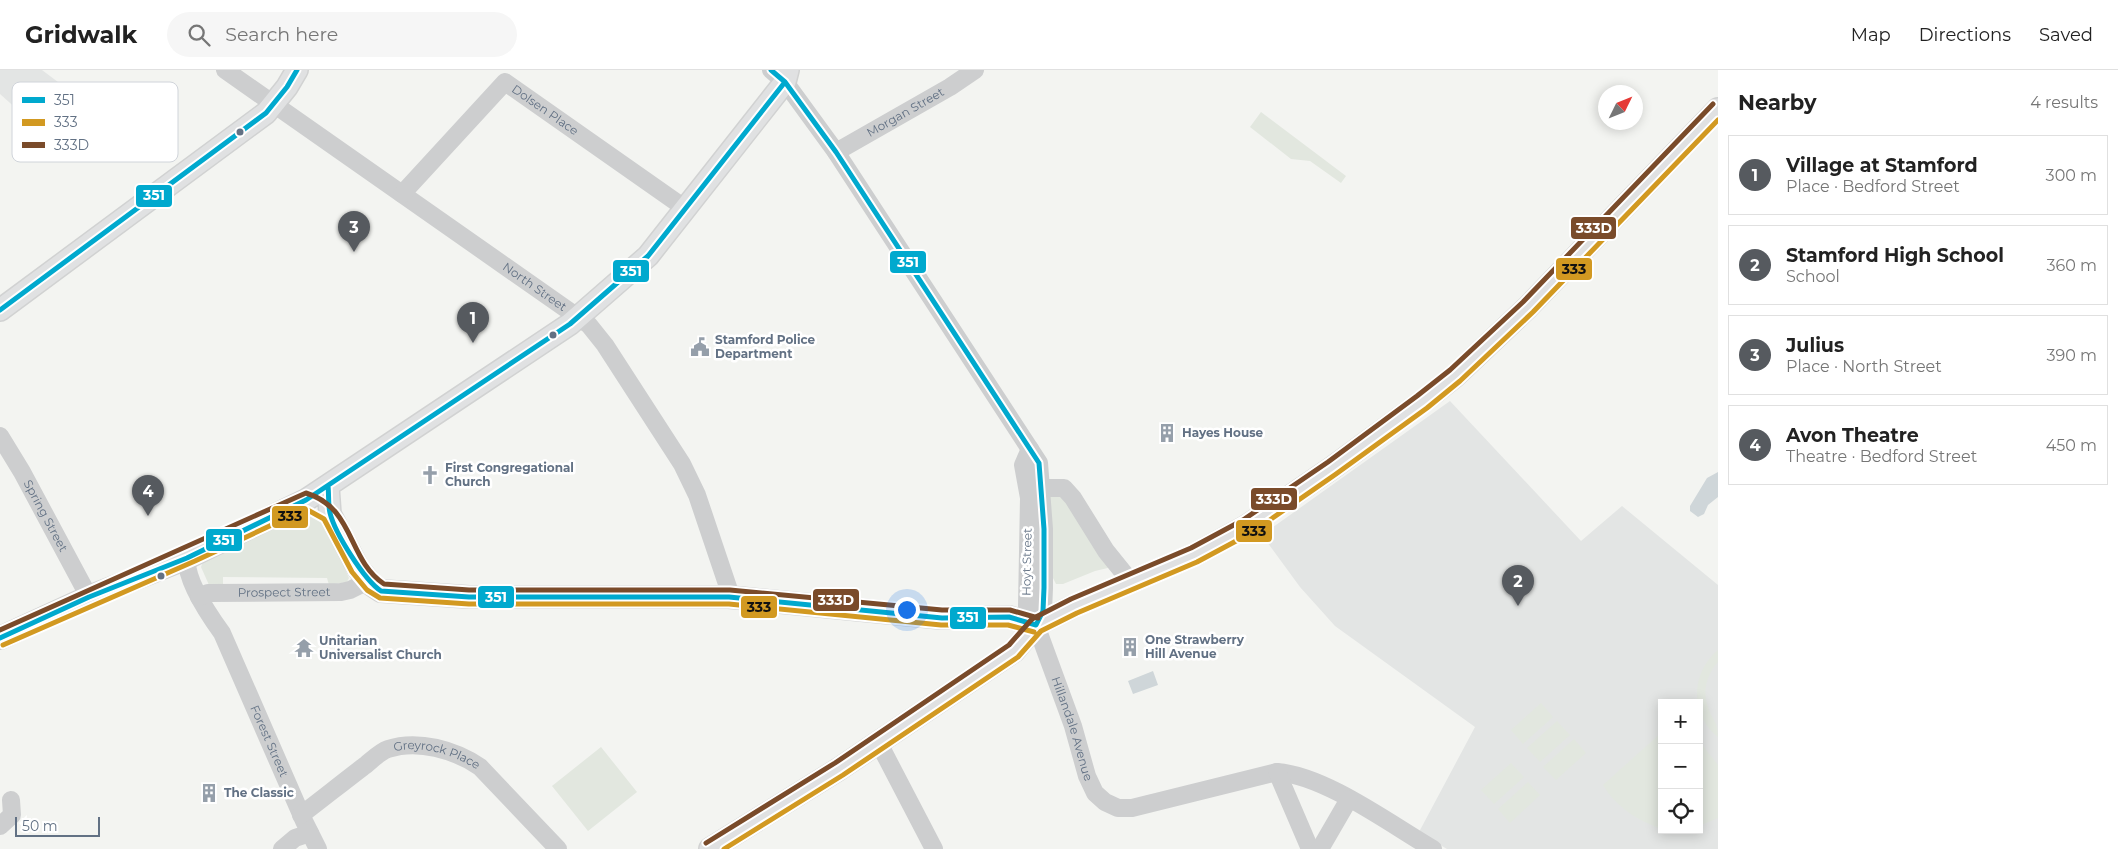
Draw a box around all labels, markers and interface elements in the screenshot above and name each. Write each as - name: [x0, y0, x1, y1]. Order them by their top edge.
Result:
- search box: [167, 12, 517, 57]
- text: Gridwalk: [25, 20, 137, 49]
- icon: search: [185, 21, 213, 49]
- text: Search here: [225, 23, 338, 46]
- text: Map: [1851, 24, 1891, 46]
- text: Directions: [1919, 24, 2011, 46]
- text: Saved: [2039, 24, 2093, 46]
- street label: Dolsen Place: [509, 81, 581, 138]
- legend: [12, 82, 178, 162]
- street label: Morgan Street: [864, 84, 947, 140]
- north arrow: [1598, 85, 1643, 130]
- text: Nearby: [1738, 90, 1817, 115]
- text: 351: [54, 91, 75, 109]
- text: 4 results: [2030, 93, 2098, 112]
- text: 333: [54, 113, 78, 131]
- unlabelled marker: [235, 127, 245, 137]
- text: 333D: [54, 136, 89, 154]
- text: Village at Stamford: [1786, 154, 1978, 177]
- text: 1: [1752, 166, 1758, 185]
- text: 300 m: [2046, 166, 2097, 185]
- text: Place · Bedford Street: [1786, 177, 1960, 196]
- line badge: 351: [135, 184, 173, 208]
- text: 351: [142, 186, 165, 204]
- pin: 3: [338, 211, 370, 252]
- line badge: 333D: [1570, 216, 1617, 240]
- text: 333D: [1575, 219, 1613, 237]
- text: Stamford High School: [1786, 244, 2004, 267]
- line badge: 351: [889, 250, 927, 274]
- text: 351: [896, 253, 919, 271]
- text: 2: [1750, 256, 1760, 275]
- text: 360 m: [2046, 256, 2097, 275]
- line badge: 333: [1555, 257, 1593, 281]
- street label: North Street: [500, 259, 570, 314]
- line badge: 351: [612, 259, 650, 283]
- text: 333: [1561, 260, 1586, 278]
- text: 351: [619, 262, 642, 280]
- text: School: [1786, 267, 1840, 286]
- pin: 1: [457, 302, 489, 343]
- unlabelled marker: [548, 330, 558, 340]
- place label: Stamford Police Department: [715, 332, 816, 361]
- text: Julius: [1786, 334, 1844, 357]
- public building icon: Stamford Police Department: [689, 336, 711, 358]
- text: 3: [1750, 346, 1760, 365]
- text: 390 m: [2046, 346, 2097, 365]
- text: Place · North Street: [1786, 357, 1942, 376]
- building icon: Hayes House: [1156, 422, 1178, 444]
- text: Avon Theatre: [1786, 424, 1919, 447]
- place label: Hayes House: [1182, 425, 1264, 440]
- text: 4: [1749, 436, 1761, 455]
- text: 450 m: [2046, 436, 2097, 455]
- text: Theatre · Bedford Street: [1786, 447, 1977, 466]
- place label: First Congregational Church: [445, 460, 574, 489]
- church icon: First Congregational Church: [419, 464, 441, 486]
- pin: 4: [132, 475, 164, 516]
- street label: Spring Street: [21, 477, 71, 554]
- line badge: 333D: [1250, 487, 1298, 511]
- text: 333D: [1255, 490, 1293, 508]
- line badge: 333: [271, 505, 309, 529]
- text: 333: [277, 507, 302, 525]
- line badge: 333: [1235, 519, 1273, 543]
- text: 333: [1241, 522, 1266, 540]
- line badge: 351: [205, 528, 243, 552]
- street label: Hoyt Street: [1018, 528, 1035, 596]
- text: 351: [212, 531, 235, 549]
- pin: 2: [1502, 565, 1534, 606]
- unlabelled marker: [156, 571, 166, 581]
- street label: Prospect Street: [238, 584, 331, 600]
- line badge: 351: [477, 585, 515, 609]
- text: 351: [484, 588, 507, 606]
- line badge: 333D: [812, 588, 860, 612]
- text: 333D: [817, 591, 855, 609]
- line badge: 333: [740, 595, 778, 619]
- your location: [894, 597, 920, 623]
- text: 333: [746, 598, 771, 616]
- line badge: 351: [949, 606, 987, 630]
- text: 351: [956, 608, 979, 626]
- place label: One Strawberry Hill Avenue: [1145, 632, 1245, 661]
- place label: Unitarian Universalist Church: [319, 633, 442, 662]
- building icon: One Strawberry Hill Avenue: [1119, 636, 1141, 658]
- temple icon: Unitarian Universalist Church: [293, 637, 315, 659]
- street label: Hillandale Avenue: [1049, 674, 1096, 783]
- map controls: [1658, 699, 1703, 834]
- button: +: [1658, 699, 1703, 744]
- street label: Forest Street: [247, 703, 292, 779]
- street label: Greyrock Place: [392, 737, 483, 772]
- button: −: [1658, 744, 1703, 789]
- building icon: The Classic: [198, 782, 220, 804]
- place label: The Classic: [224, 785, 294, 800]
- button: locate: [1658, 789, 1703, 834]
- scale bar: [15, 814, 100, 837]
- text: 50 m: [22, 817, 58, 835]

